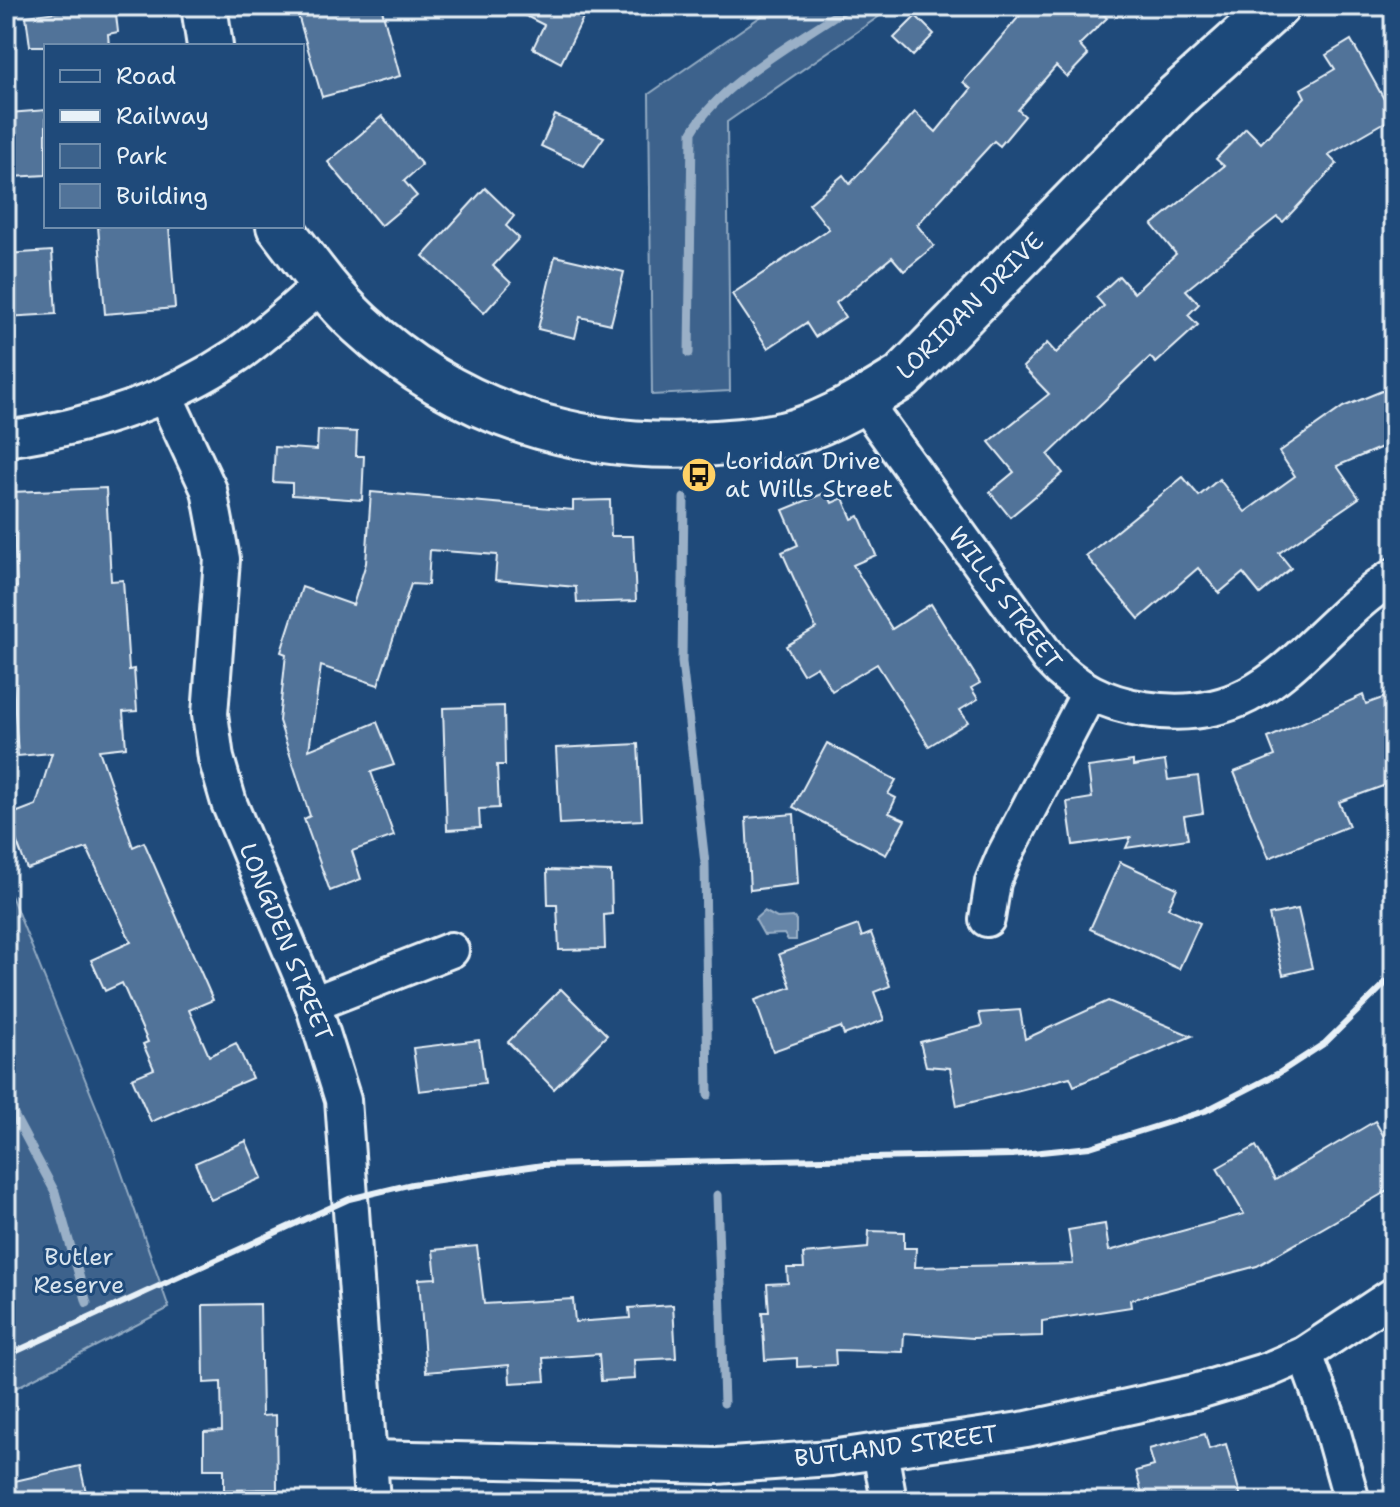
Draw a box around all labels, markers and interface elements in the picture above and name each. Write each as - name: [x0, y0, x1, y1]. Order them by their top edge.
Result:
- legend: [44, 44, 304, 228]
- text: Road: [116, 60, 176, 92]
- text: Railway: [116, 100, 209, 132]
- text: Park: [116, 140, 168, 172]
- text: Building: [116, 180, 208, 212]
- street label: LORIDAN DRIVE: [889, 225, 1051, 387]
- place label: Loridan Drive at Wills Street: [725, 445, 893, 505]
- bus stop icon: Loridan Drive at Wills Street: [680, 456, 718, 494]
- street label: WILLS STREET: [941, 520, 1069, 676]
- street label: LONGDEN STREET: [232, 838, 340, 1046]
- park label: Butler Reserve: [33, 1241, 125, 1301]
- street label: BUTLAND STREET: [792, 1418, 1000, 1474]

